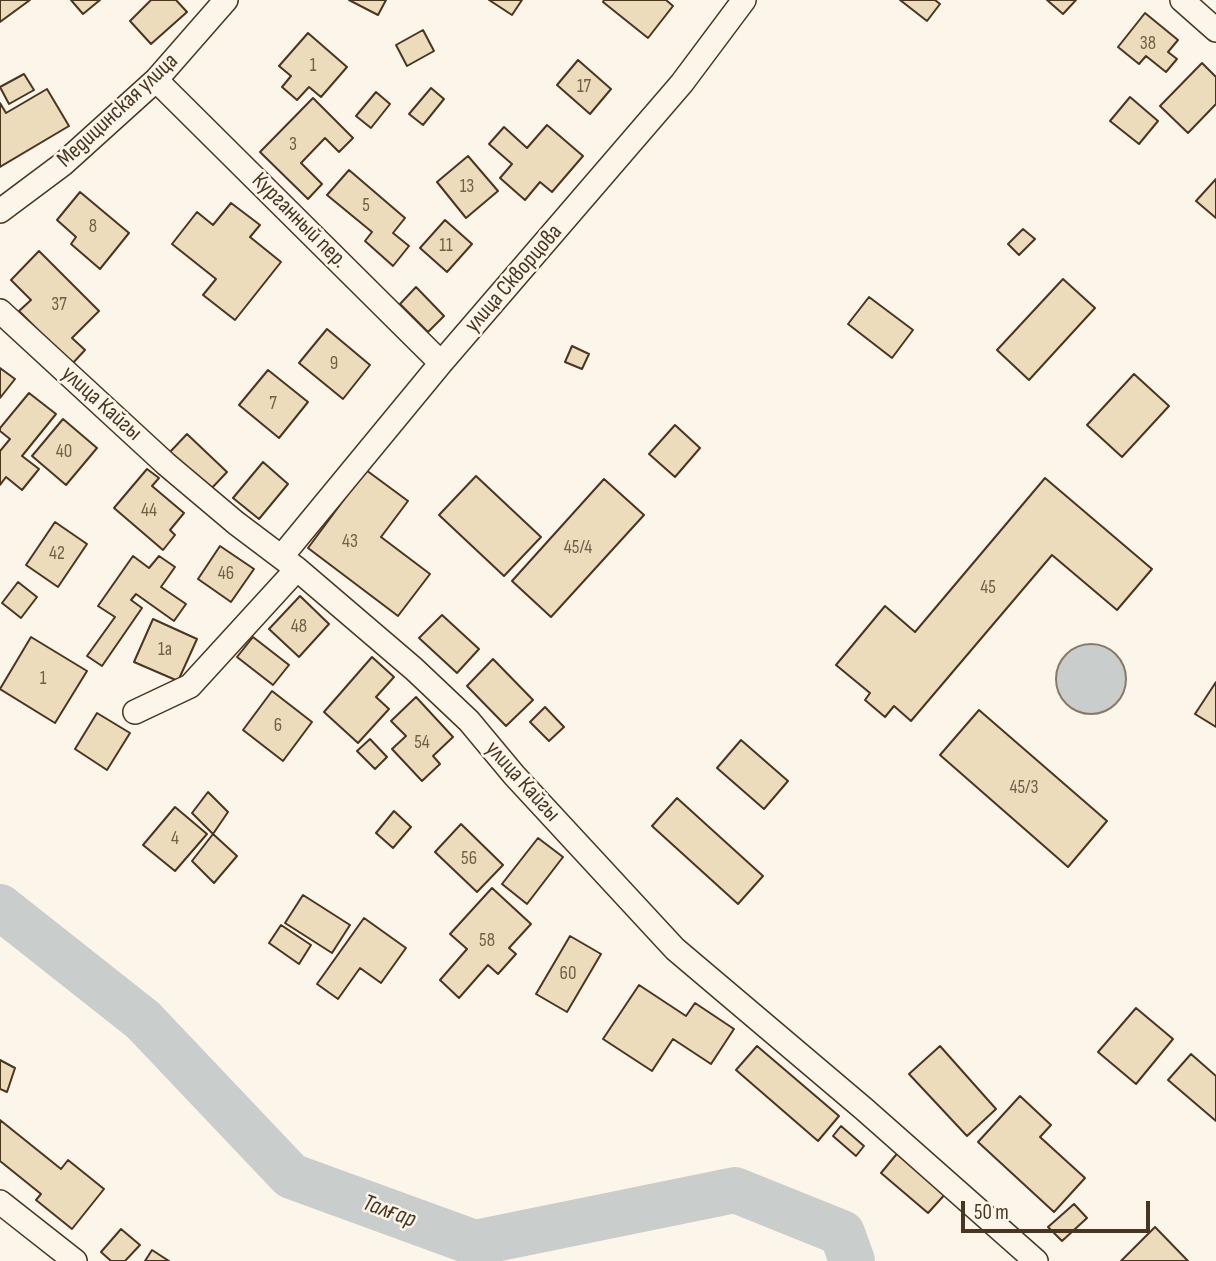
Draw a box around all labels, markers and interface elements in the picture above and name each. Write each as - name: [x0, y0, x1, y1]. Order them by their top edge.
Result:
- house number: 38: [1140, 33, 1156, 55]
- street label: Медицинская улица: [52, 48, 184, 174]
- house number: 1: [310, 55, 316, 77]
- house number: 17: [577, 76, 591, 98]
- house number: 3: [289, 134, 297, 156]
- street label: Курганный пер.: [245, 167, 353, 275]
- house number: 13: [460, 176, 474, 198]
- house number: 5: [362, 195, 370, 217]
- house number: 8: [89, 216, 97, 238]
- street label: улица Скворцова: [459, 219, 569, 339]
- house number: 11: [439, 235, 453, 257]
- house number: 37: [51, 294, 67, 316]
- house number: 9: [330, 353, 338, 375]
- street label: улица Кайгы: [55, 361, 147, 447]
- house number: 7: [269, 393, 277, 415]
- house number: 40: [56, 441, 72, 463]
- house number: 44: [141, 500, 157, 522]
- house number: 43: [342, 531, 358, 553]
- house number: 45/4: [564, 537, 592, 559]
- house number: 42: [49, 543, 65, 565]
- house number: 46: [218, 563, 234, 585]
- house number: 45: [980, 577, 996, 599]
- house number: 48: [291, 616, 307, 638]
- house number: 1а: [158, 639, 172, 661]
- house number: 1: [40, 668, 46, 690]
- house number: 6: [274, 715, 282, 737]
- house number: 54: [414, 732, 430, 754]
- street label: улица Кайгы: [479, 736, 565, 828]
- house number: 45/3: [1009, 777, 1039, 799]
- house number: 4: [171, 828, 179, 850]
- house number: 56: [461, 848, 477, 870]
- house number: 58: [479, 930, 495, 952]
- house number: 60: [560, 963, 576, 985]
- scale bar: [964, 1188, 1153, 1232]
- water label: Талғар: [358, 1189, 420, 1235]
- text: 50 m: [974, 1200, 1009, 1225]

